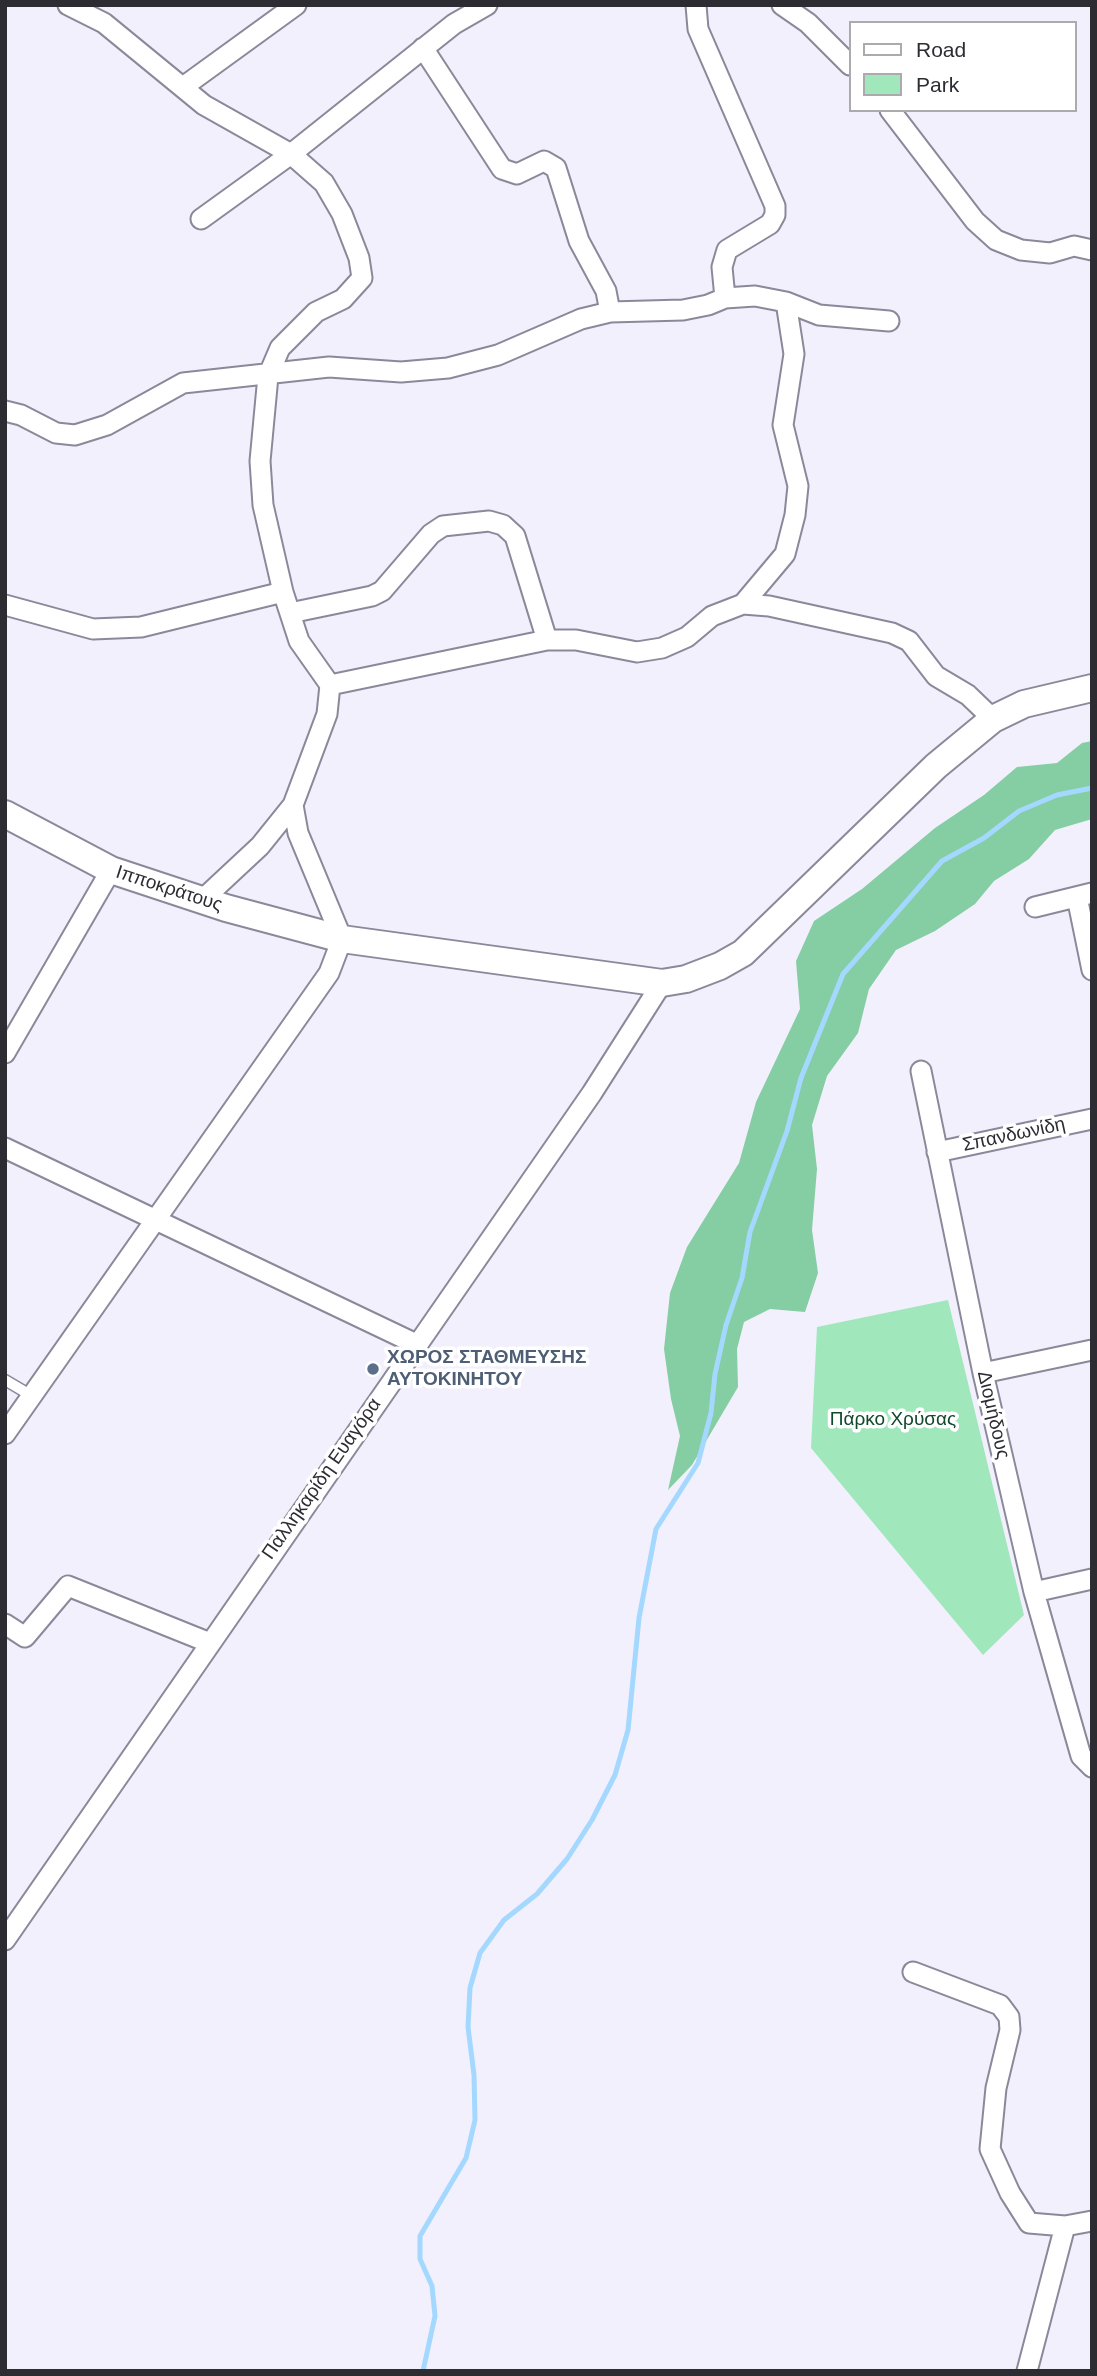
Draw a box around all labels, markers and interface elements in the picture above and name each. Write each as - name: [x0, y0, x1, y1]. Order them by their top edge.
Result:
- legend: [848, 21, 1076, 112]
- text: Road: [916, 38, 966, 61]
- text: Park: [916, 73, 959, 96]
- street label: Ιπποκράτους: [113, 861, 225, 917]
- street label: Σπανδωνίδη: [961, 1113, 1067, 1157]
- place label: ΧΩΡΟΣ ΣΤΑΘΜΕΥΣΗΣ ΑΥΤΟΚΙΝΗΤΟΥ: [387, 1347, 586, 1391]
- marker: ΧΩΡΟΣ ΣΤΑΘΜΕΥΣΗΣ ΑΥΤΟΚΙΝΗΤΟΥ: [365, 1361, 381, 1377]
- street label: Διομήδους: [972, 1369, 1014, 1461]
- street label: Παλληκαρίδη Ευαγόρα: [258, 1394, 386, 1564]
- park label: Πάρκο Χρύσας: [830, 1409, 956, 1431]

